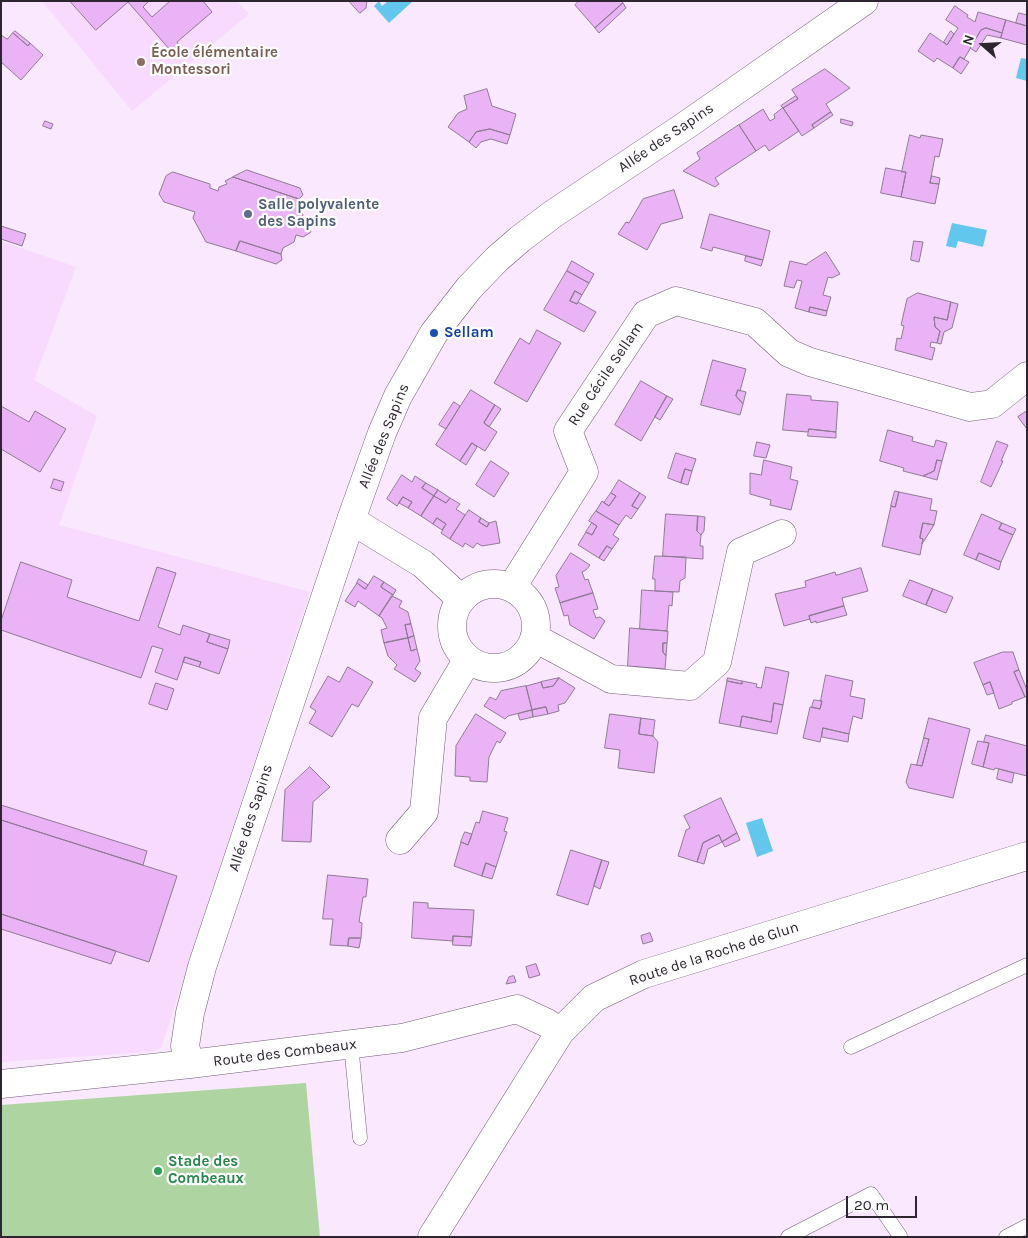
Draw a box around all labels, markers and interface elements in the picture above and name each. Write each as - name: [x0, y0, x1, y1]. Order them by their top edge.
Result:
- north arrow: [958, 20, 1008, 70]
- text: N: [959, 32, 978, 47]
- place label: École élémentaire Montessori: [151, 44, 278, 79]
- marker: École élémentaire Montessori: [135, 56, 147, 68]
- street label: Allée des Sapins: [615, 99, 717, 177]
- place label: Salle polyvalente des Sapins: [258, 196, 379, 231]
- marker: Salle polyvalente des Sapins: [242, 208, 254, 220]
- street label: Rue Cécile Sellam: [565, 319, 647, 429]
- place label: Sellam: [444, 324, 494, 342]
- marker: Sellam: [428, 327, 440, 339]
- street label: Allée des Sapins: [355, 381, 413, 491]
- street label: Allée des Sapins: [225, 762, 277, 874]
- street label: Route de la Roche de Glun: [627, 918, 801, 990]
- street label: Route des Combeaux: [212, 1035, 358, 1071]
- place label: Stade des Combeaux: [168, 1153, 244, 1188]
- marker: Stade des Combeaux: [152, 1165, 164, 1177]
- scale bar: [848, 1186, 919, 1218]
- text: 20 m: [854, 1196, 889, 1214]

